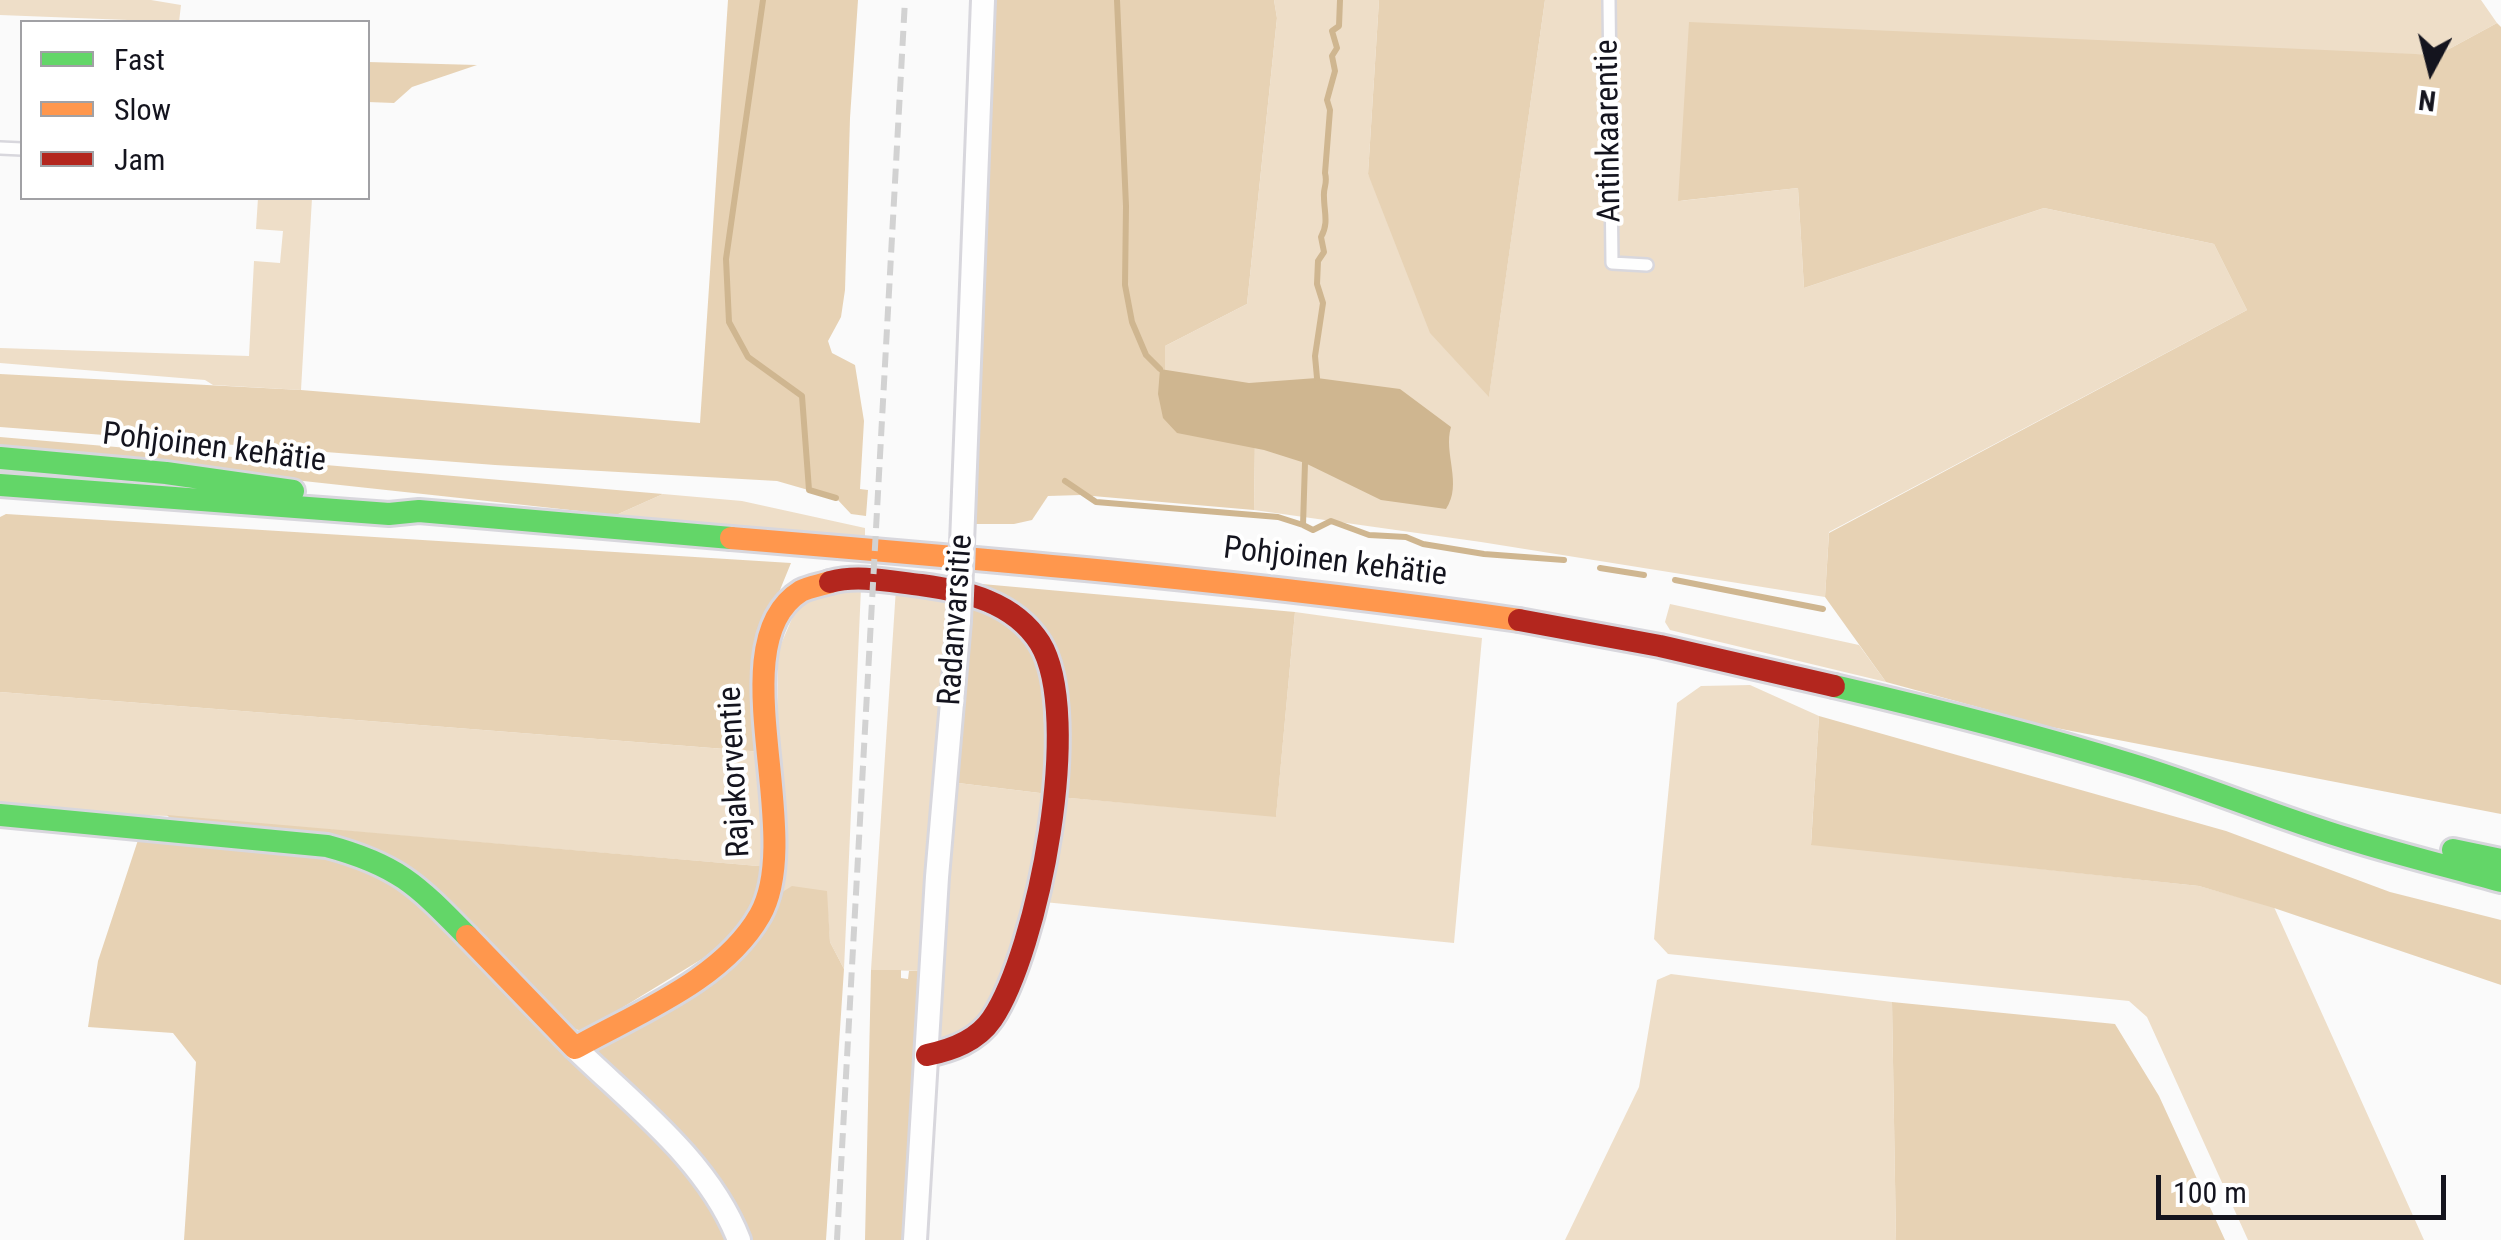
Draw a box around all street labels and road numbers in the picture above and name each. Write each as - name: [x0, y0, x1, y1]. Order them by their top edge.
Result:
- street label: Antinkaarentie: [1589, 39, 1631, 223]
- street label: Pohjoinen kehätie: [100, 416, 328, 482]
- street label: Pohjoinen kehätie: [1221, 530, 1449, 596]
- street label: Radanvarsitie: [932, 533, 982, 707]
- street label: Rajakorventie: [712, 686, 760, 858]

